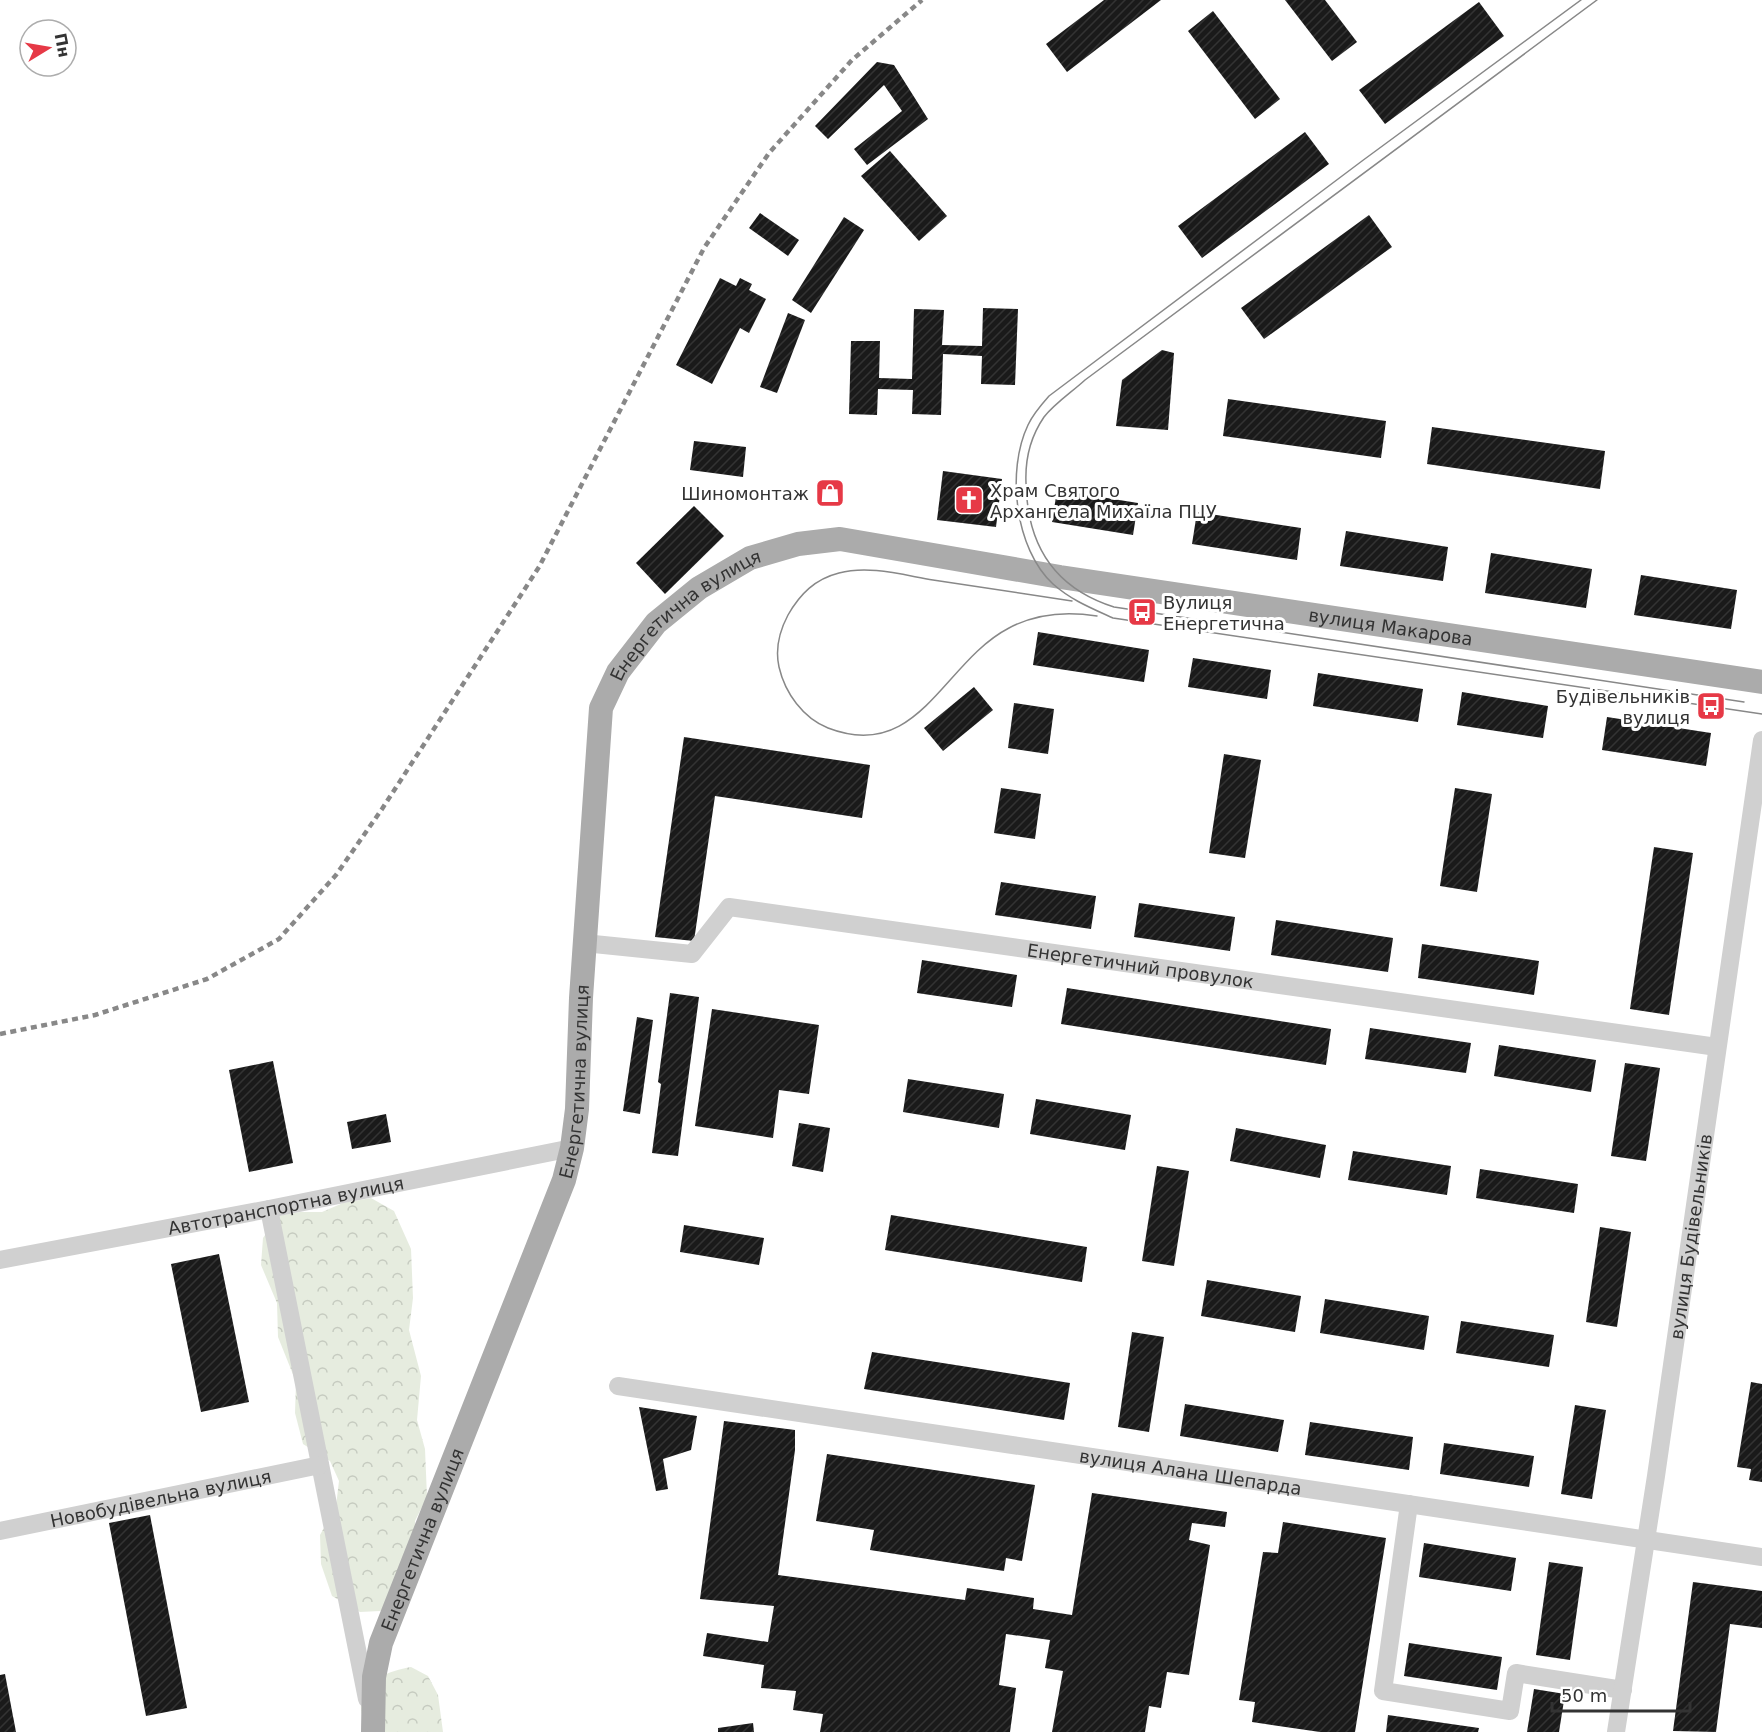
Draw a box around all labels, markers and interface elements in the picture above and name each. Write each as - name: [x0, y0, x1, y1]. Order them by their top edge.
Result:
- north arrow: [18, 18, 78, 78]
- text: Пн: [51, 31, 74, 59]
- shop icon: Шиномонтаж: [814, 477, 846, 509]
- place label: Храм Святого Архангела Михаїла ПЦУ: [990, 480, 1217, 522]
- place label: Шиномонтаж: [681, 483, 809, 504]
- church icon: Храм Святого Архангела Михаїла ПЦУ: [953, 484, 985, 516]
- street label: Енергетична вулиця: [605, 545, 763, 684]
- place label: Вулиця Енергетична: [1163, 592, 1285, 634]
- bus stop icon: Вулиця Енергетична: [1126, 596, 1158, 628]
- street label: вулиця Макарова: [1307, 604, 1474, 649]
- place label: Будівельників вулиця: [1556, 686, 1690, 728]
- bus stop icon: Будівельників вулиця: [1695, 690, 1727, 722]
- street label: Енергетичний провулок: [1026, 939, 1255, 992]
- street label: Енергетична вулиця: [554, 984, 592, 1181]
- street label: вулиця Будівельників: [1665, 1132, 1716, 1341]
- street label: Автотранспортна вулиця: [166, 1172, 406, 1238]
- street label: Енергетична вулиця: [376, 1445, 468, 1634]
- street label: вулиця Алана Шепарда: [1078, 1445, 1303, 1499]
- street label: Новобудівельна вулиця: [48, 1465, 273, 1531]
- scale bar: [1552, 1675, 1690, 1713]
- text: 50 m: [1561, 1685, 1607, 1706]

